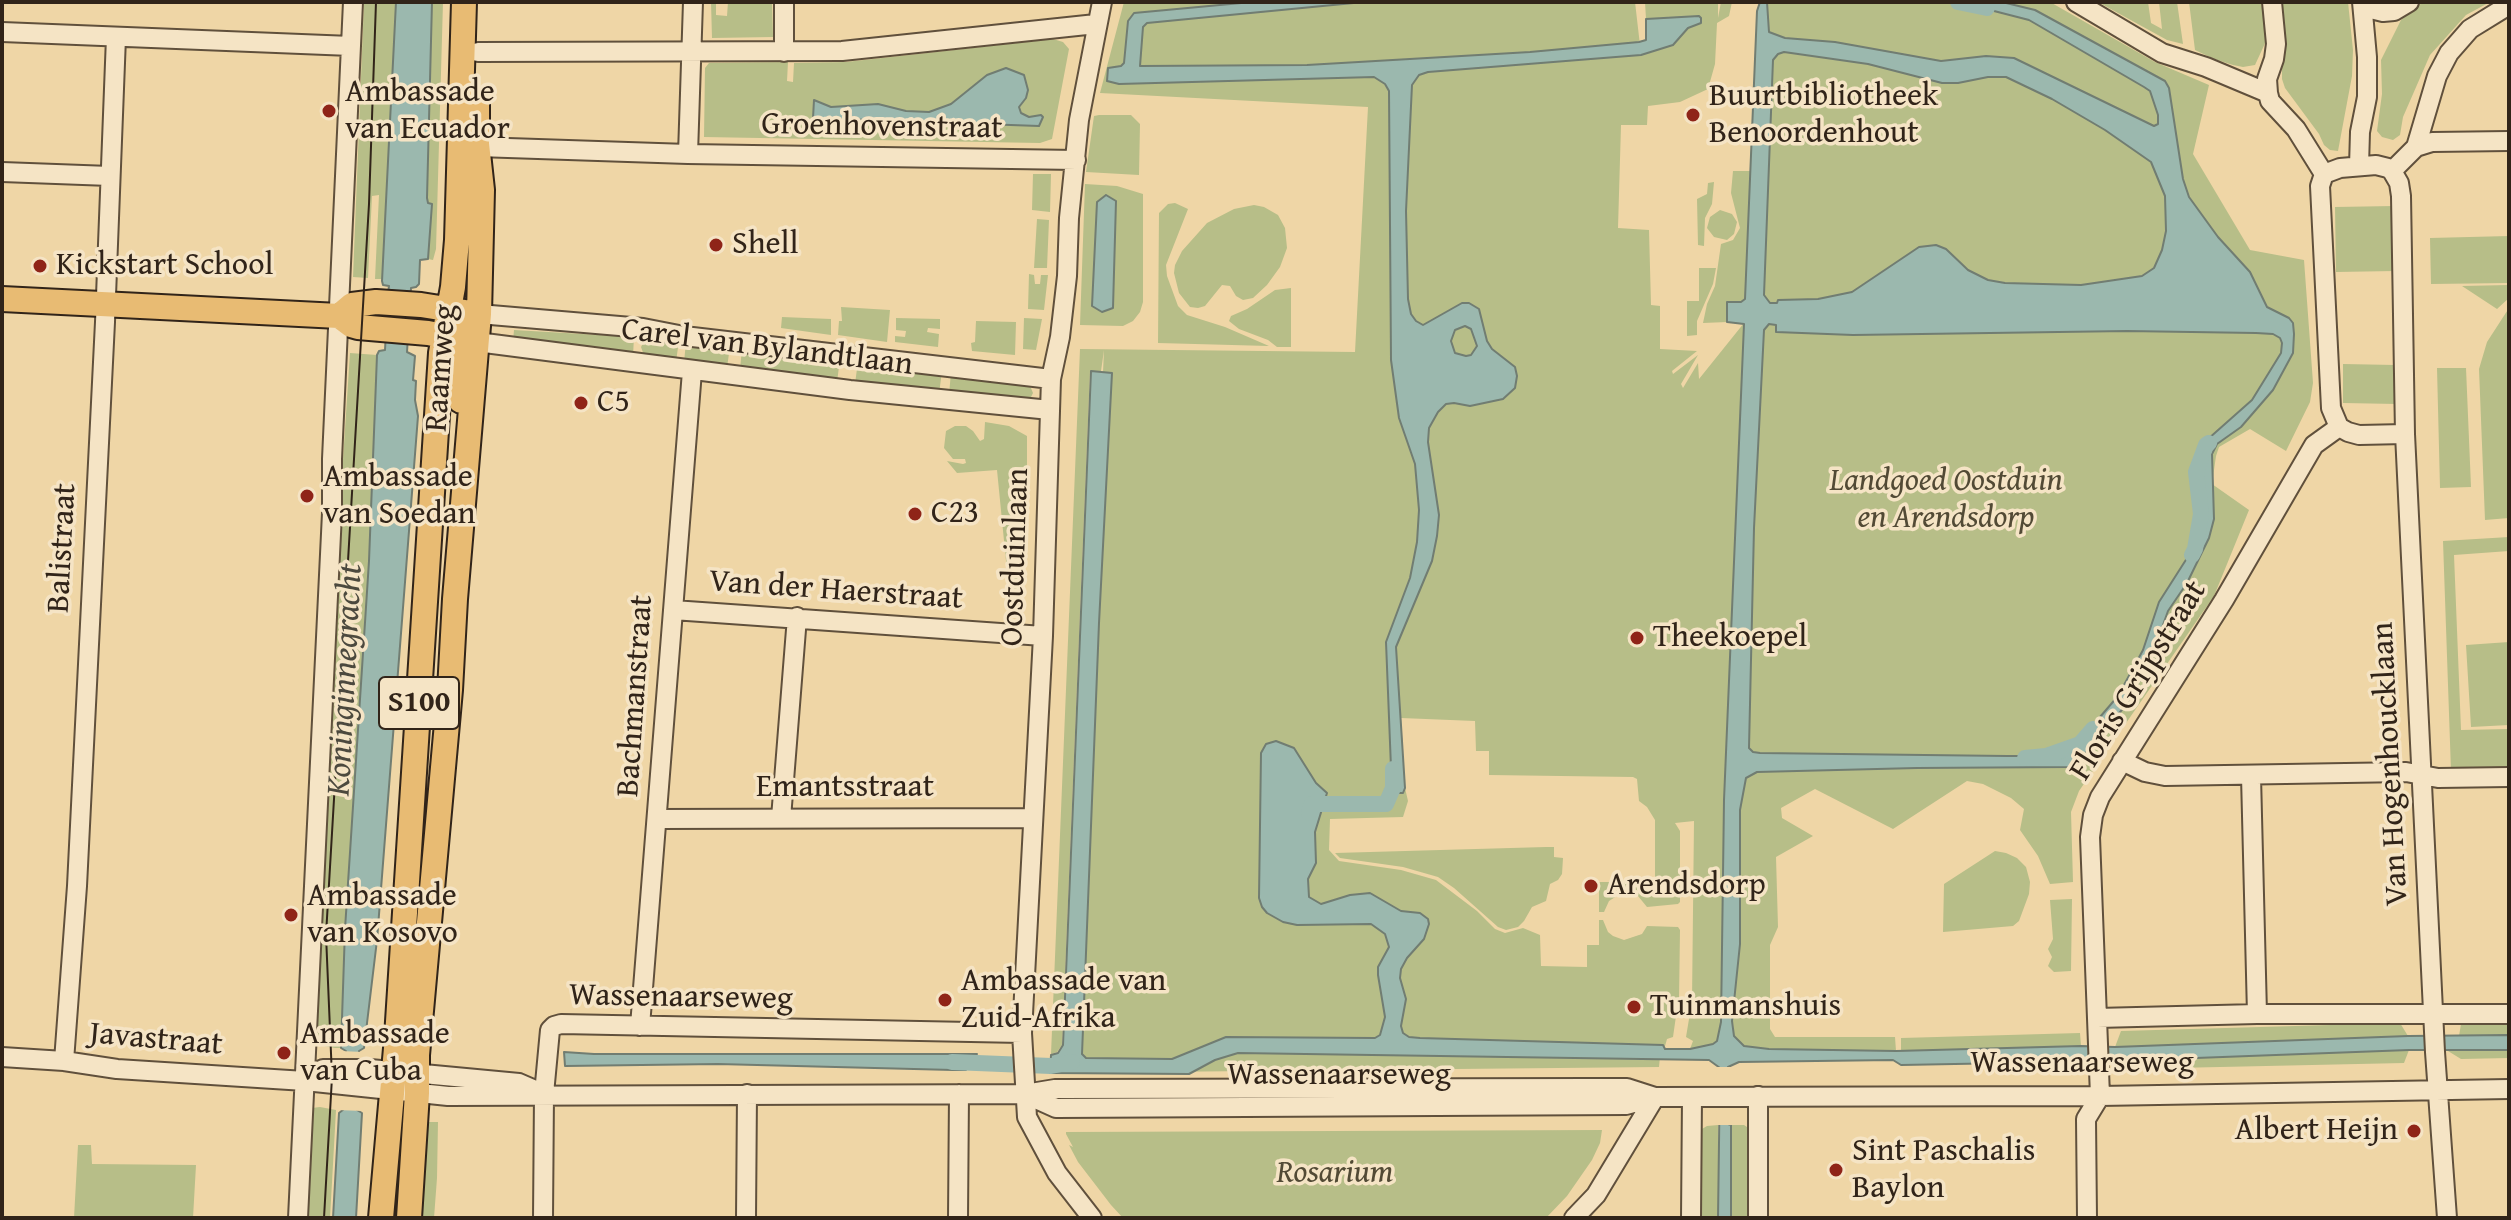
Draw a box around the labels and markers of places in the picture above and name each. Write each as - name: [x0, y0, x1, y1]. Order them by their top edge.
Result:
- place label: Ambassade van Ecuador: [345, 74, 510, 149]
- place label: Buurtbibliotheek Benoordenhout: [1709, 78, 1938, 153]
- marker: Ambassade van Ecuador: [320, 102, 338, 120]
- marker: Buurtbibliotheek Benoordenhout: [1684, 106, 1702, 124]
- place label: Shell: [732, 226, 799, 264]
- marker: Shell: [707, 236, 725, 254]
- place label: Kickstart School: [56, 247, 273, 285]
- marker: Kickstart School: [31, 257, 49, 275]
- place label: C5: [597, 384, 630, 422]
- marker: C5: [572, 394, 590, 412]
- place label: Ambassade van Soedan: [323, 459, 476, 534]
- marker: Ambassade van Soedan: [298, 487, 316, 505]
- place label: C23: [931, 495, 979, 533]
- marker: C23: [906, 505, 924, 523]
- place label: Theekoepel: [1653, 619, 1807, 657]
- marker: Theekoepel: [1628, 629, 1646, 647]
- place label: Arendsdorp: [1607, 867, 1766, 905]
- marker: Arendsdorp: [1582, 877, 1600, 895]
- place label: Ambassade van Kosovo: [307, 878, 458, 953]
- marker: Ambassade van Kosovo: [282, 906, 300, 924]
- place label: Ambassade van Zuid-Afrika: [961, 963, 1166, 1038]
- place label: Tuinmanshuis: [1650, 988, 1841, 1026]
- marker: Ambassade van Zuid-Afrika: [936, 991, 954, 1009]
- marker: Tuinmanshuis: [1625, 998, 1643, 1016]
- place label: Ambassade van Cuba: [300, 1016, 450, 1091]
- marker: Ambassade van Cuba: [275, 1044, 293, 1062]
- place label: Albert Heijn: [2235, 1112, 2398, 1150]
- marker: Albert Heijn: [2405, 1122, 2423, 1140]
- place label: Sint Paschalis Baylon: [1852, 1133, 2035, 1208]
- marker: Sint Paschalis Baylon: [1827, 1161, 1845, 1179]

